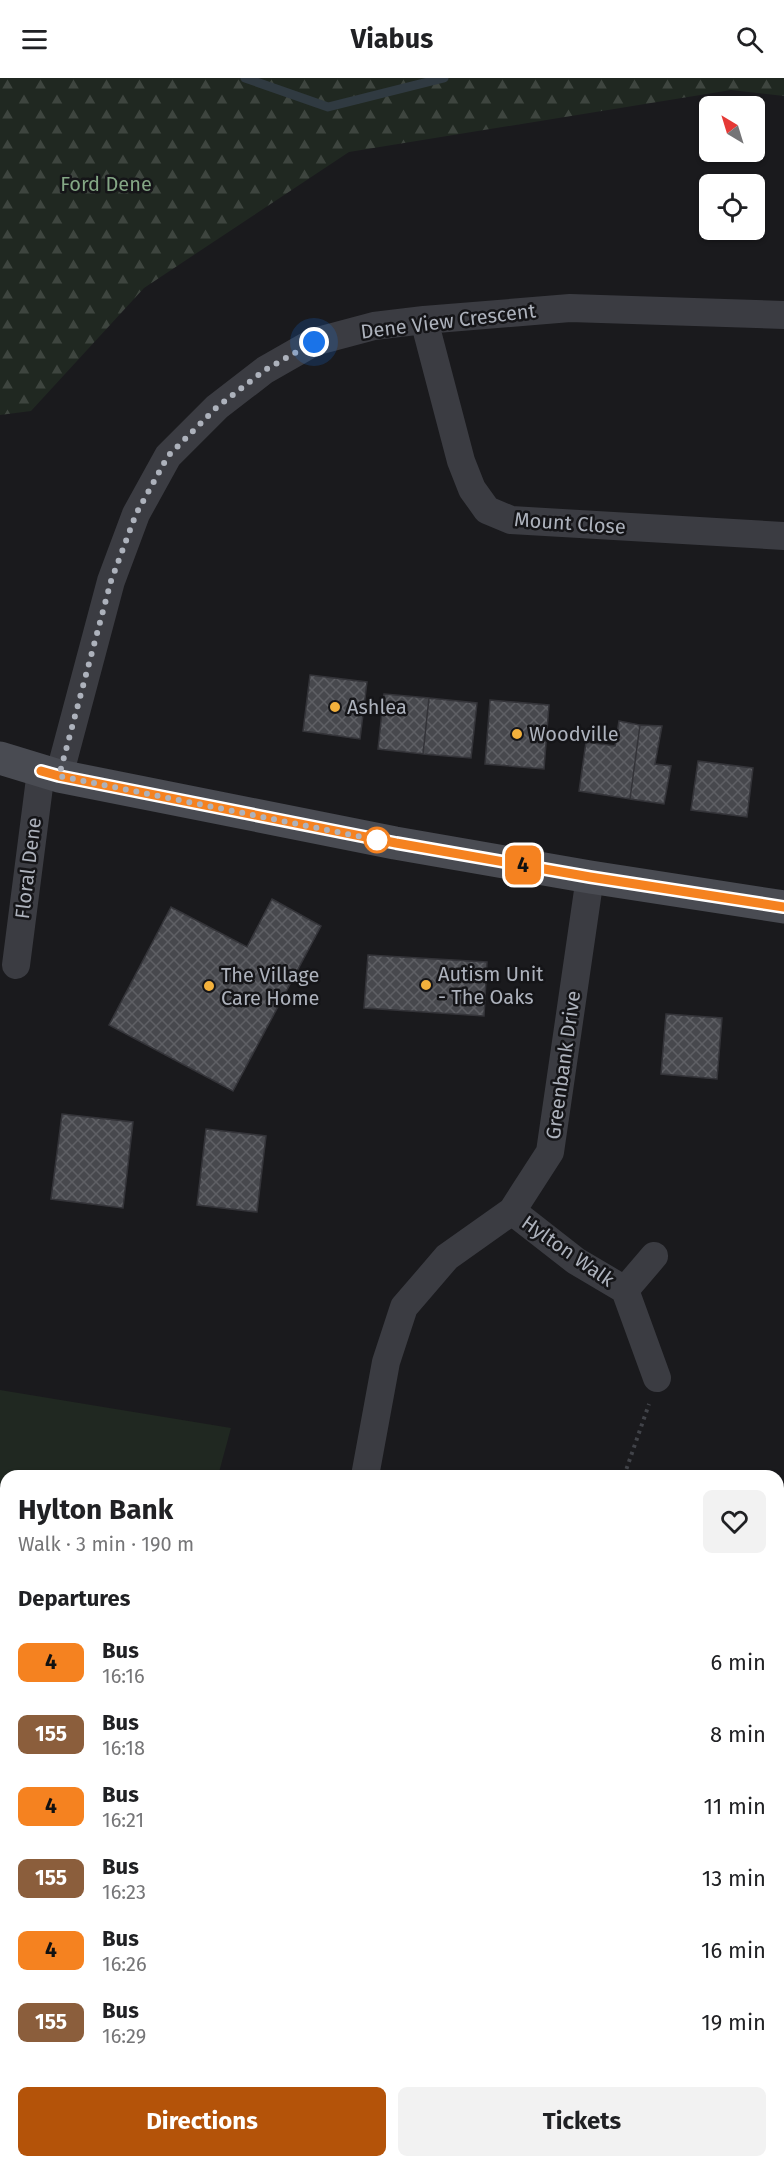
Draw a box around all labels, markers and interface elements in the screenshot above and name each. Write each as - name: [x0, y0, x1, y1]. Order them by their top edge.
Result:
- icon: menu: [18, 23, 51, 56]
- text: Viabus: [351, 23, 433, 55]
- icon: search: [733, 23, 766, 56]
- north arrow: [699, 96, 765, 162]
- map controls: [699, 96, 765, 240]
- park label: Ford Dene: [60, 172, 152, 196]
- button: locate: [699, 174, 765, 240]
- street label: Dene View Crescent: [359, 298, 538, 344]
- your location: [299, 327, 329, 357]
- street label: Mount Close: [513, 507, 627, 539]
- place label: Ashlea: [347, 695, 407, 719]
- marker: Ashlea: [328, 700, 342, 714]
- place label: Woodville: [529, 722, 619, 746]
- marker: Woodville: [510, 727, 524, 741]
- street label: Floral Dene: [10, 816, 46, 920]
- unlabelled marker: [364, 827, 390, 853]
- line badge: 4: [504, 846, 542, 884]
- text: 4: [517, 852, 529, 878]
- place label: Autism Unit - The Oaks: [438, 962, 544, 1009]
- place label: The Village Care Home: [221, 963, 320, 1010]
- marker: Autism Unit - The Oaks: [419, 978, 433, 992]
- marker: The Village Care Home: [202, 979, 216, 993]
- street label: Greenbank Drive: [541, 989, 585, 1141]
- street label: Hylton Walk: [517, 1210, 620, 1292]
- button: heart: [703, 1490, 766, 1553]
- text: Hylton Bank: [18, 1493, 173, 1526]
- text: Walk · 3 min · 190 m: [18, 1532, 194, 1556]
- text: Departures: [18, 1585, 130, 1612]
- text: Bus: [102, 1637, 139, 1664]
- text: 4: [45, 1649, 57, 1675]
- text: 6 min: [710, 1649, 766, 1676]
- text: 16:16: [102, 1664, 145, 1688]
- text: Bus: [102, 1709, 139, 1736]
- text: 155: [35, 1721, 67, 1747]
- text: 8 min: [710, 1721, 766, 1748]
- text: 16:18: [102, 1736, 145, 1760]
- text: Bus: [102, 1781, 139, 1808]
- text: 4: [45, 1793, 57, 1819]
- text: 11 min: [703, 1793, 766, 1820]
- text: 16:21: [102, 1808, 144, 1832]
- text: Bus: [102, 1853, 139, 1880]
- text: 155: [35, 1865, 67, 1891]
- text: 13 min: [702, 1865, 766, 1892]
- text: 16:23: [102, 1880, 146, 1904]
- text: Bus: [102, 1925, 139, 1952]
- text: 4: [45, 1937, 57, 1963]
- text: 16 min: [701, 1937, 766, 1964]
- text: 16:26: [102, 1952, 147, 1976]
- text: Bus: [102, 1997, 139, 2024]
- text: 155: [35, 2009, 67, 2035]
- text: 19 min: [701, 2009, 766, 2036]
- text: 16:29: [102, 2024, 146, 2048]
- button: Directions: [18, 2087, 386, 2156]
- button: Tickets: [398, 2087, 766, 2156]

